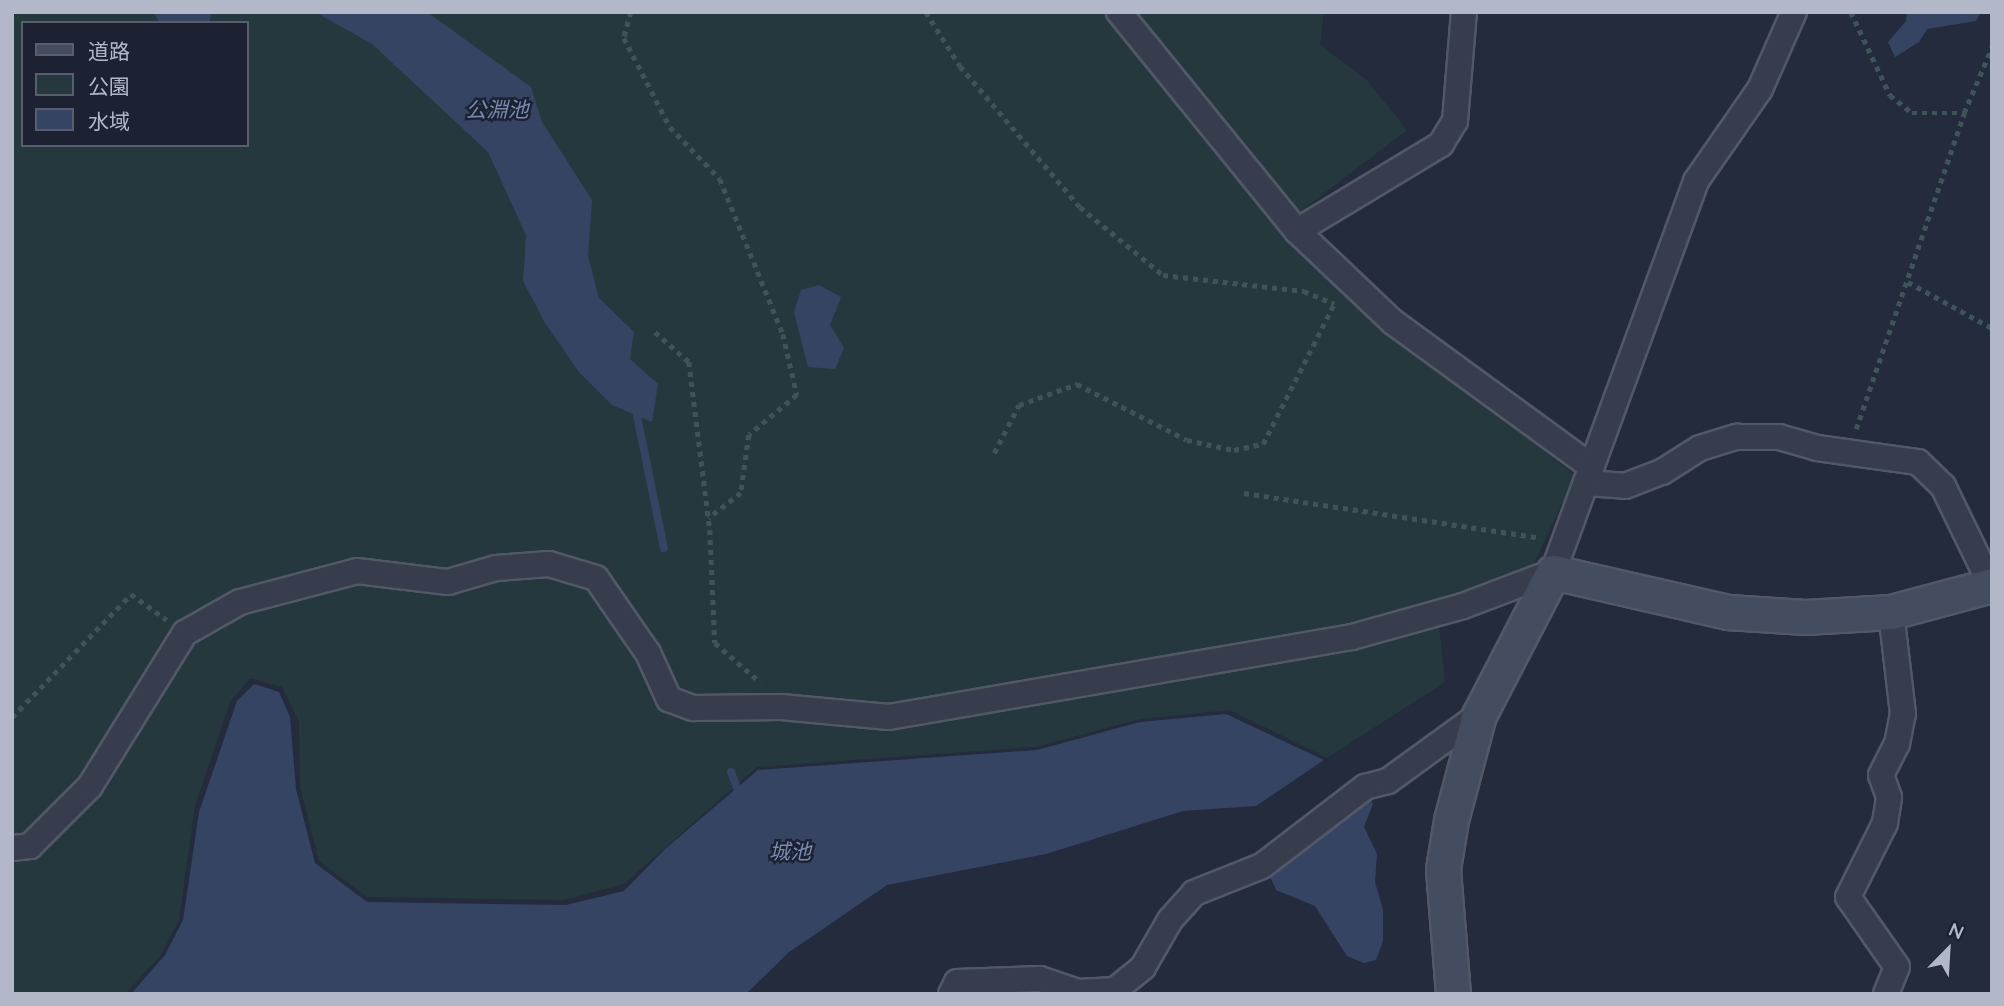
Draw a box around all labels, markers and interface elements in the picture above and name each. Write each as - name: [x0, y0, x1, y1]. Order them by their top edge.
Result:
- legend: [21, 21, 248, 147]
- text: 道路: [88, 38, 130, 64]
- text: 公園: [88, 73, 130, 99]
- water label: 公淵池: [466, 96, 528, 122]
- text: 水域: [88, 108, 130, 134]
- water label: 城池: [769, 838, 811, 864]
- north arrow: [1913, 915, 1983, 985]
- text: N: [1945, 917, 1968, 945]

